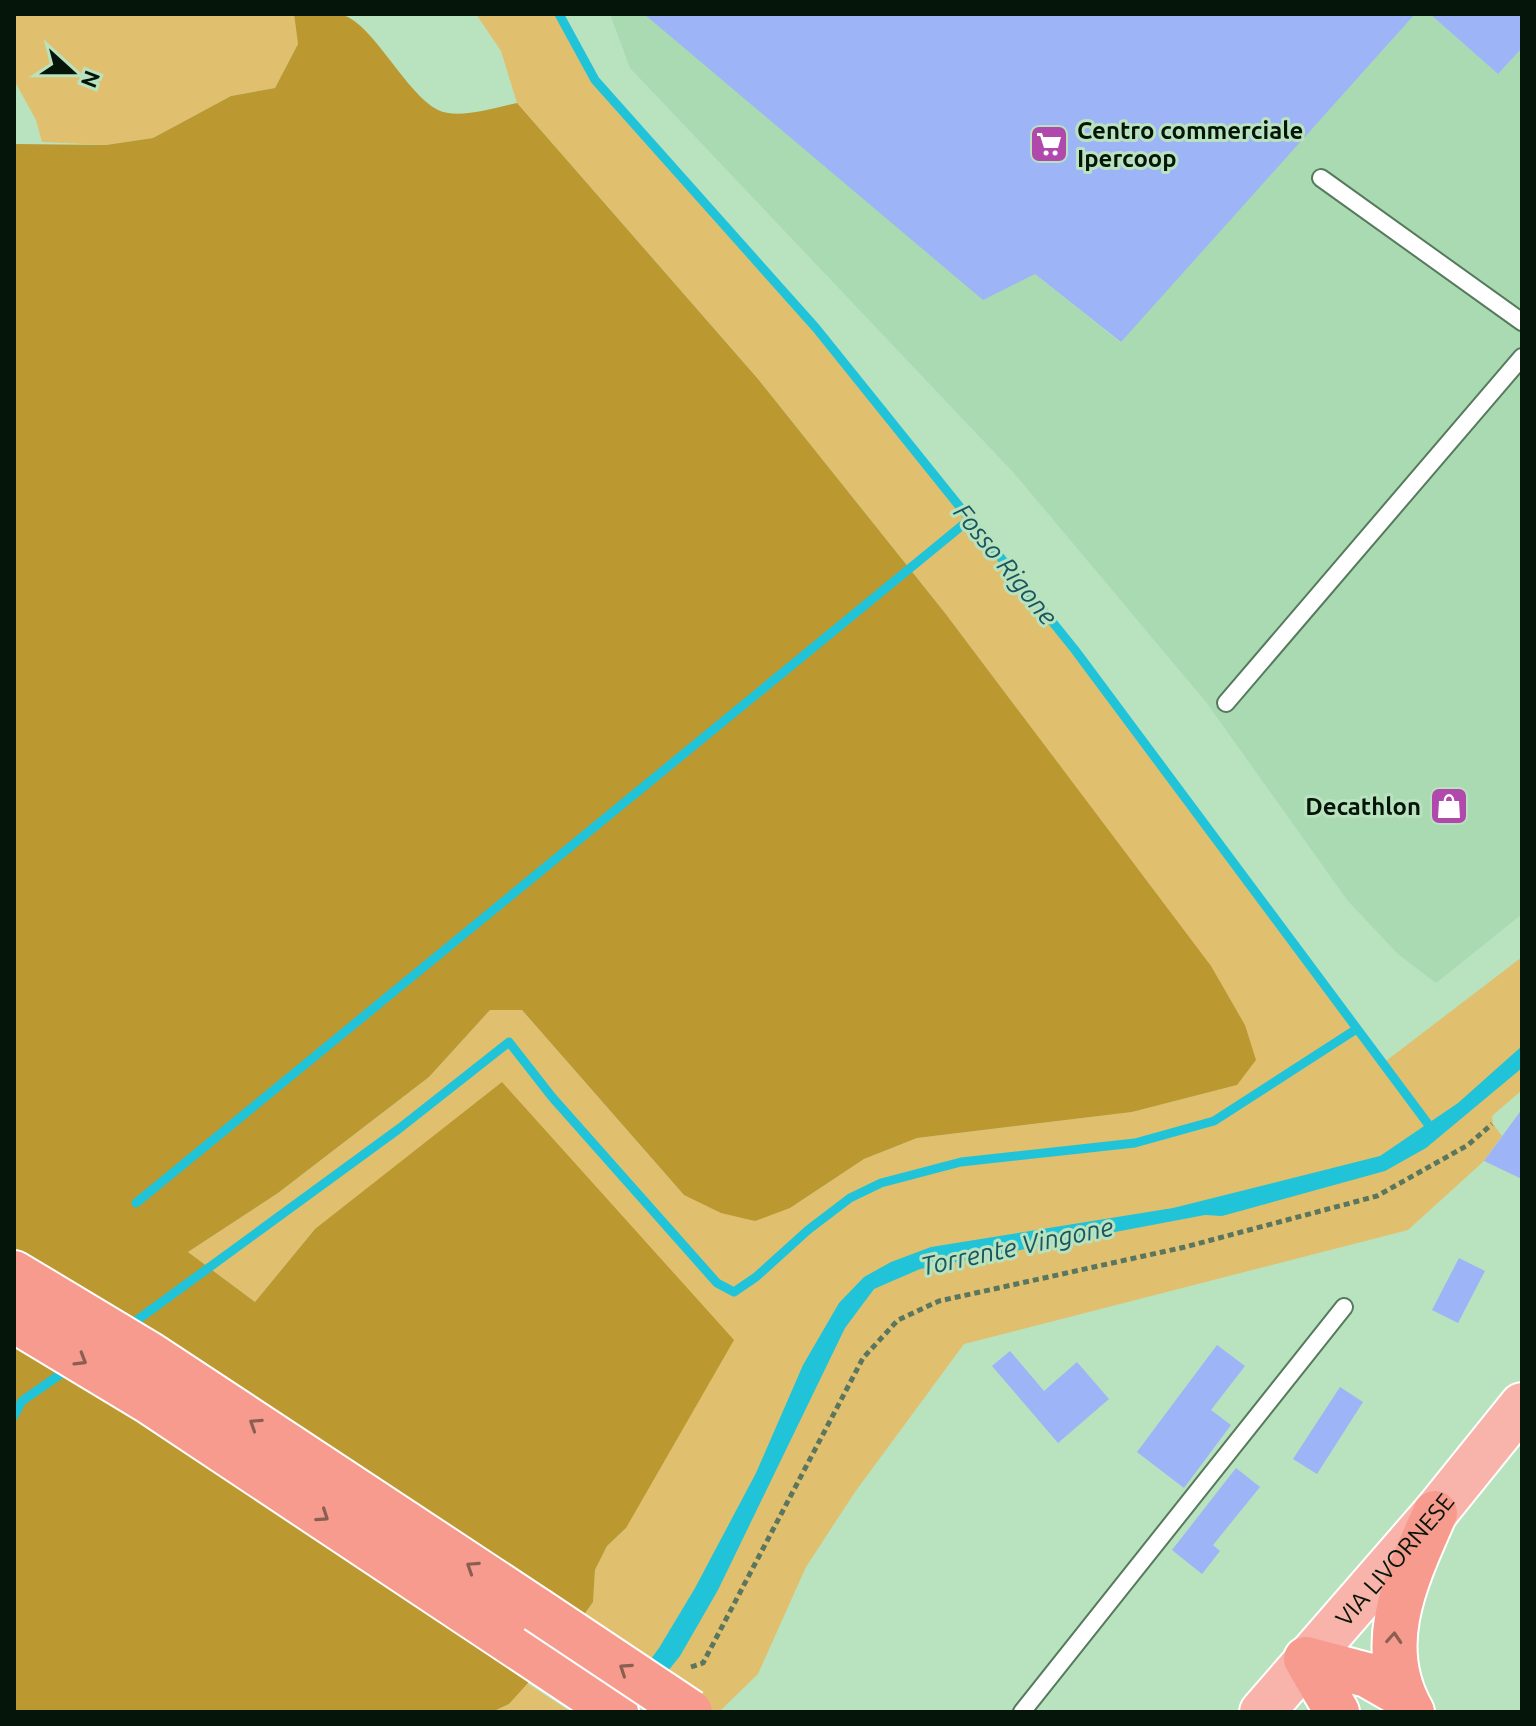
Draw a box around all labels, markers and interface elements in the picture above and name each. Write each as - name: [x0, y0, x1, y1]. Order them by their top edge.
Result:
- north arrow: [32, 32, 112, 112]
- text: N: [77, 67, 106, 91]
- place label: Centro commerciale Ipercoop: [1077, 117, 1303, 172]
- supermarket icon: Centro commerciale Ipercoop: [1028, 123, 1070, 165]
- water label: Fosso Rigone: [948, 498, 1064, 630]
- shop icon: Decathlon: [1428, 785, 1470, 827]
- place label: Decathlon: [1305, 793, 1421, 820]
- water label: Torrente Vingone: [918, 1211, 1116, 1281]
- one-way arrow: [72, 1350, 87, 1366]
- one-way arrow: [249, 1419, 263, 1434]
- street label: VIA LIVORNESE: [1330, 1488, 1459, 1631]
- one-way arrow: [314, 1506, 328, 1521]
- one-way arrow: [466, 1562, 480, 1577]
- one-way arrow: [1385, 1631, 1402, 1644]
- one-way arrow: [619, 1664, 633, 1679]

